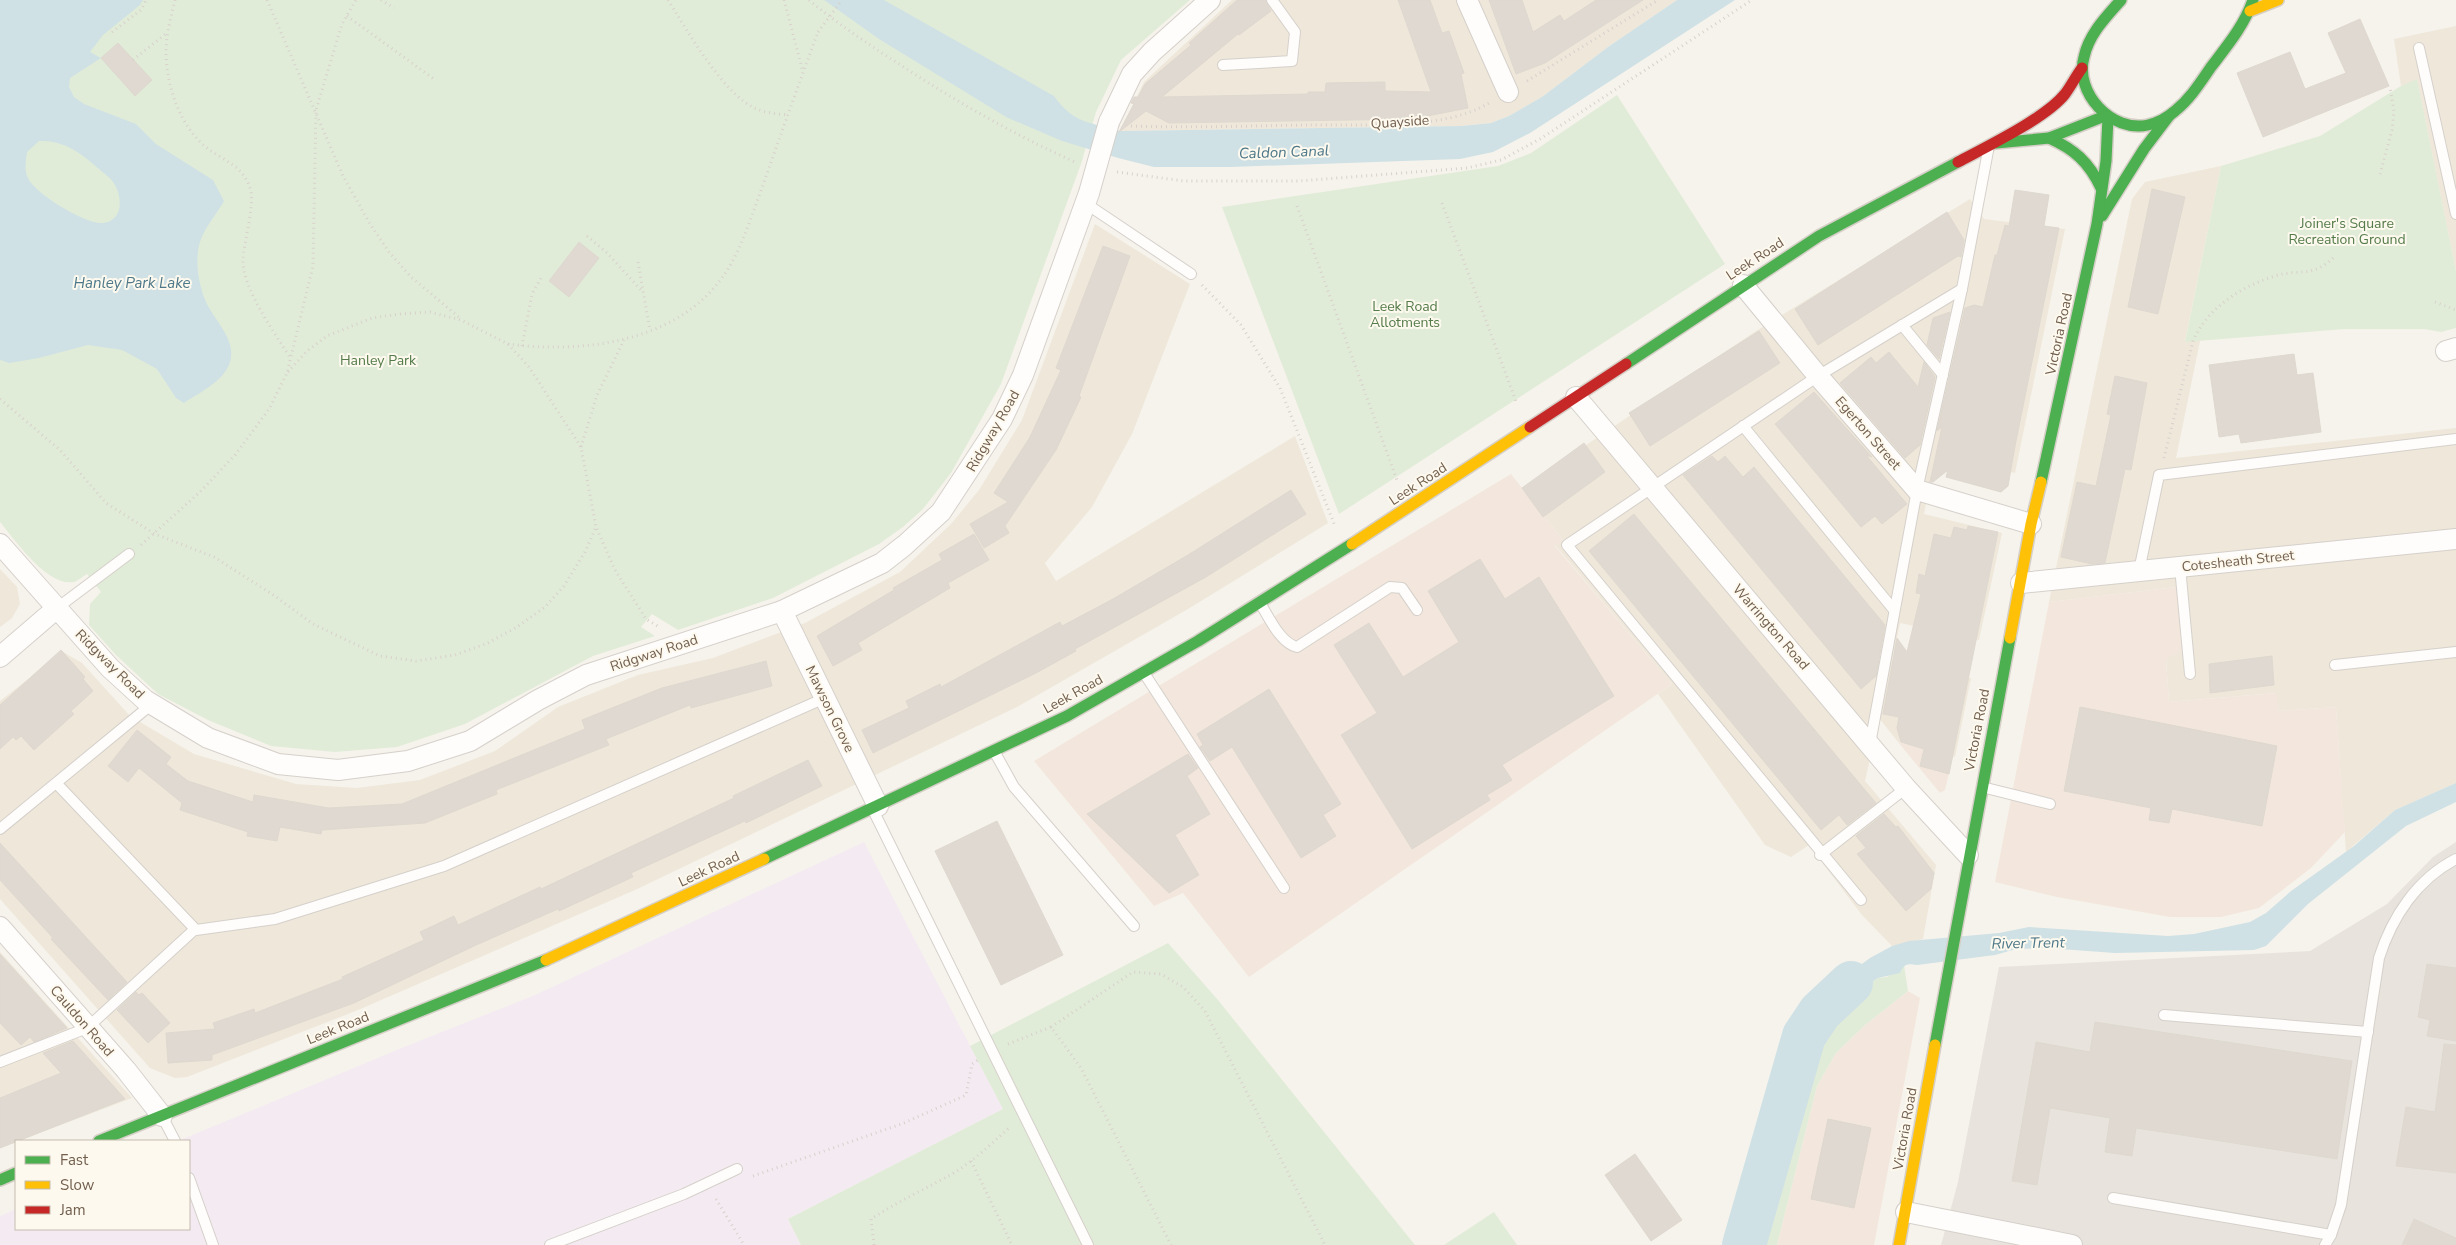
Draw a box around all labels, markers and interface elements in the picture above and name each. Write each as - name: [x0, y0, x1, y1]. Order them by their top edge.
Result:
- street label: Quayside: [1370, 110, 1430, 134]
- water label: Caldon Canal: [1239, 140, 1329, 164]
- park label: Joiner's Square Recreation Ground: [2288, 214, 2406, 249]
- street label: Leek Road: [1722, 233, 1788, 285]
- water label: Hanley Park Lake: [74, 273, 190, 293]
- street label: Victoria Road: [2041, 291, 2077, 378]
- park label: Leek Road Allotments: [1370, 297, 1440, 332]
- park label: Hanley Park: [340, 351, 417, 370]
- street label: Ridgway Road: [962, 387, 1024, 475]
- street label: Egerton Street: [1831, 392, 1905, 474]
- street label: Leek Road: [1385, 458, 1451, 510]
- street label: Cotesheath Street: [2181, 546, 2295, 576]
- street label: Warrington Road: [1728, 580, 1814, 674]
- street label: Ridgway Road: [71, 625, 149, 703]
- street label: Ridgway Road: [608, 630, 700, 676]
- street label: Mawson Grove: [801, 662, 859, 756]
- street label: Leek Road: [1040, 670, 1106, 718]
- street label: Victoria Road: [1959, 687, 1994, 774]
- street label: Leek Road: [675, 847, 743, 891]
- water label: River Trent: [1991, 932, 2066, 954]
- street label: Cauldon Road: [46, 981, 118, 1061]
- street label: Leek Road: [304, 1007, 372, 1049]
- street label: Victoria Road: [1888, 1086, 1922, 1173]
- legend: [15, 1140, 190, 1230]
- text: Fast: [60, 1150, 89, 1170]
- text: Slow: [60, 1175, 95, 1195]
- text: Jam: [59, 1200, 86, 1220]

